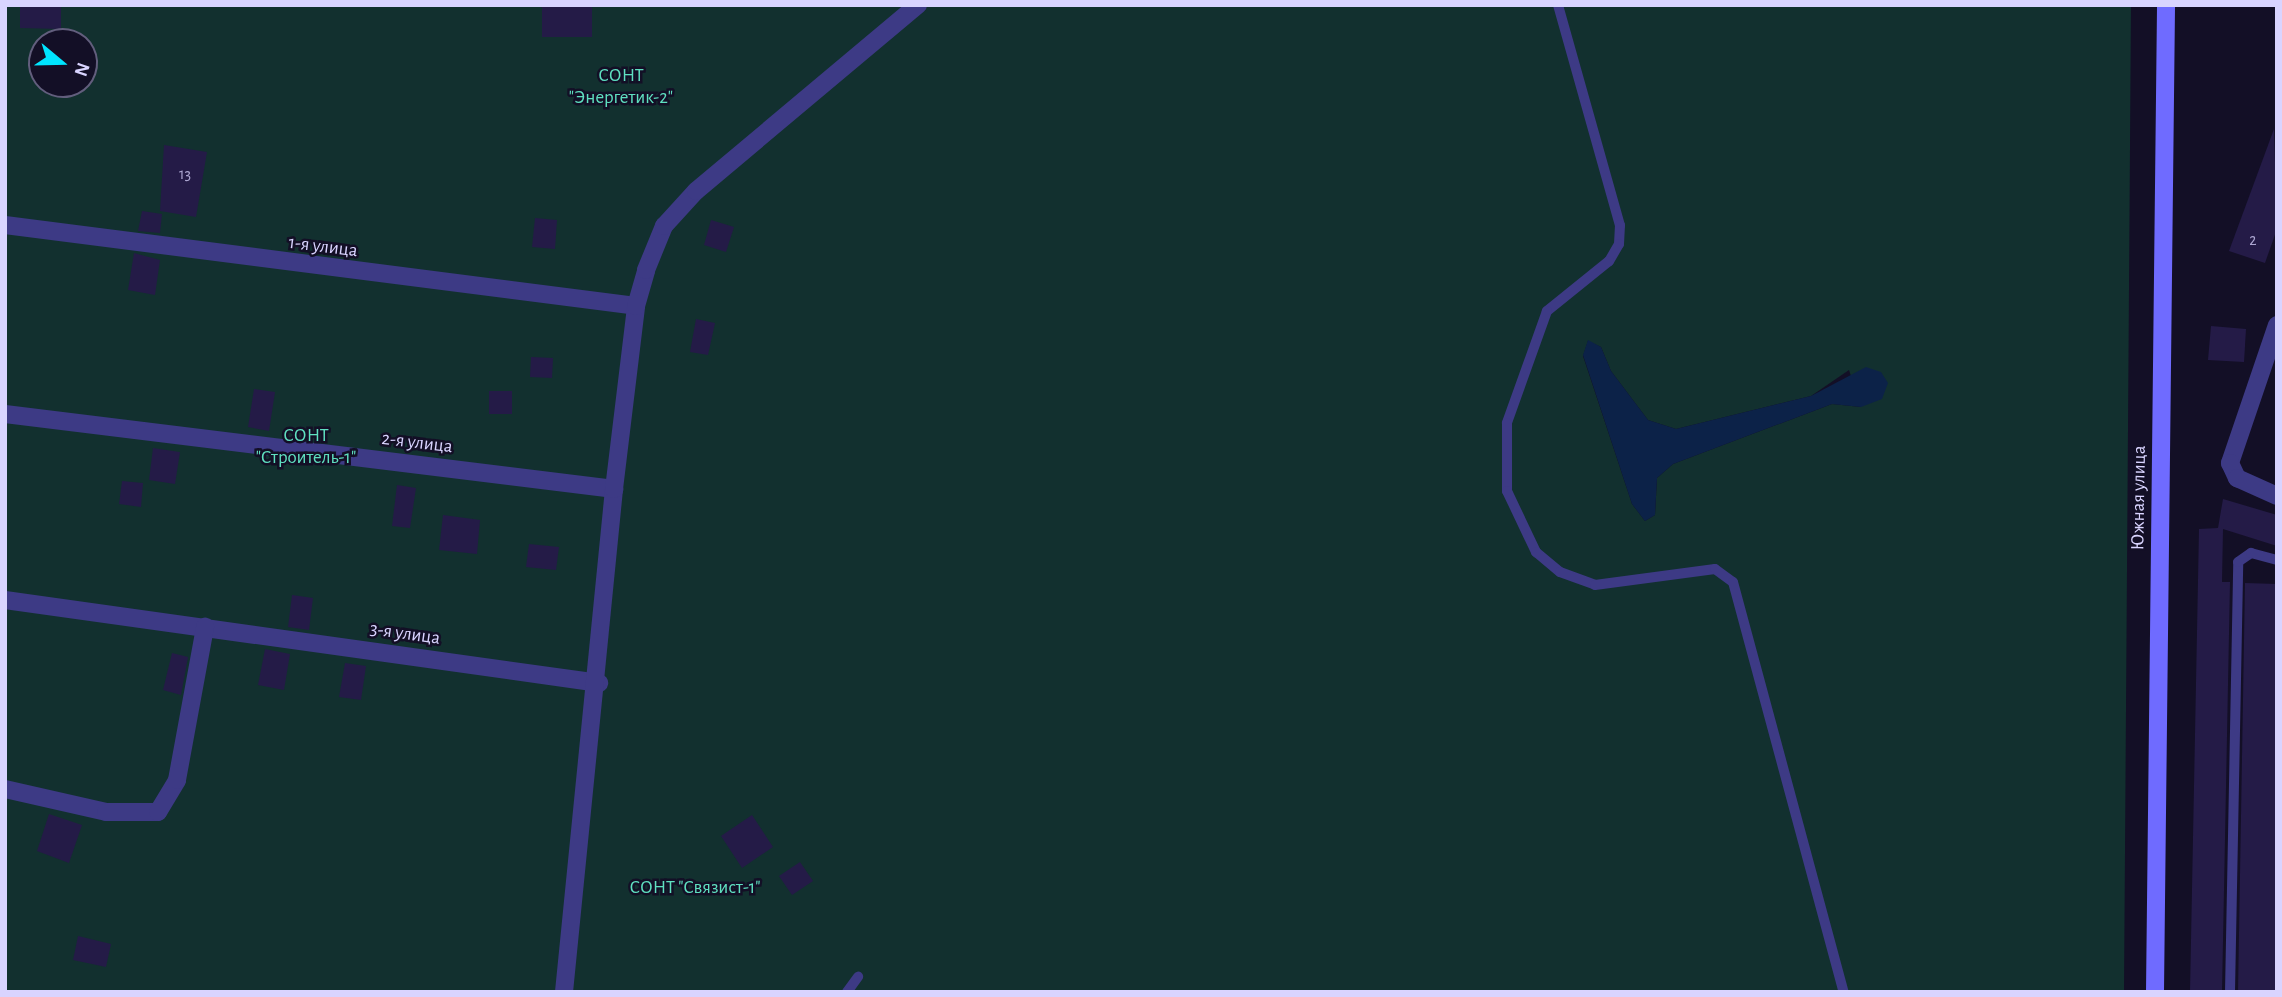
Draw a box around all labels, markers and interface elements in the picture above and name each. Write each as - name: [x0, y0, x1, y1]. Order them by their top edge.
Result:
- north arrow: [28, 28, 98, 98]
- text: N: [70, 60, 93, 79]
- park label: СОНТ "Энергетик-2": [569, 65, 673, 109]
- house number: 13: [179, 164, 191, 184]
- house number: 2: [2249, 230, 2257, 250]
- street label: 1-я улица: [287, 231, 359, 263]
- park label: СОНТ "Строитель-1": [256, 425, 356, 469]
- street label: 2-я улица: [380, 427, 454, 459]
- street label: Южная улица: [2127, 445, 2151, 551]
- street label: 3-я улица: [368, 618, 442, 650]
- park label: СОНТ "Связист-1": [629, 877, 761, 899]

